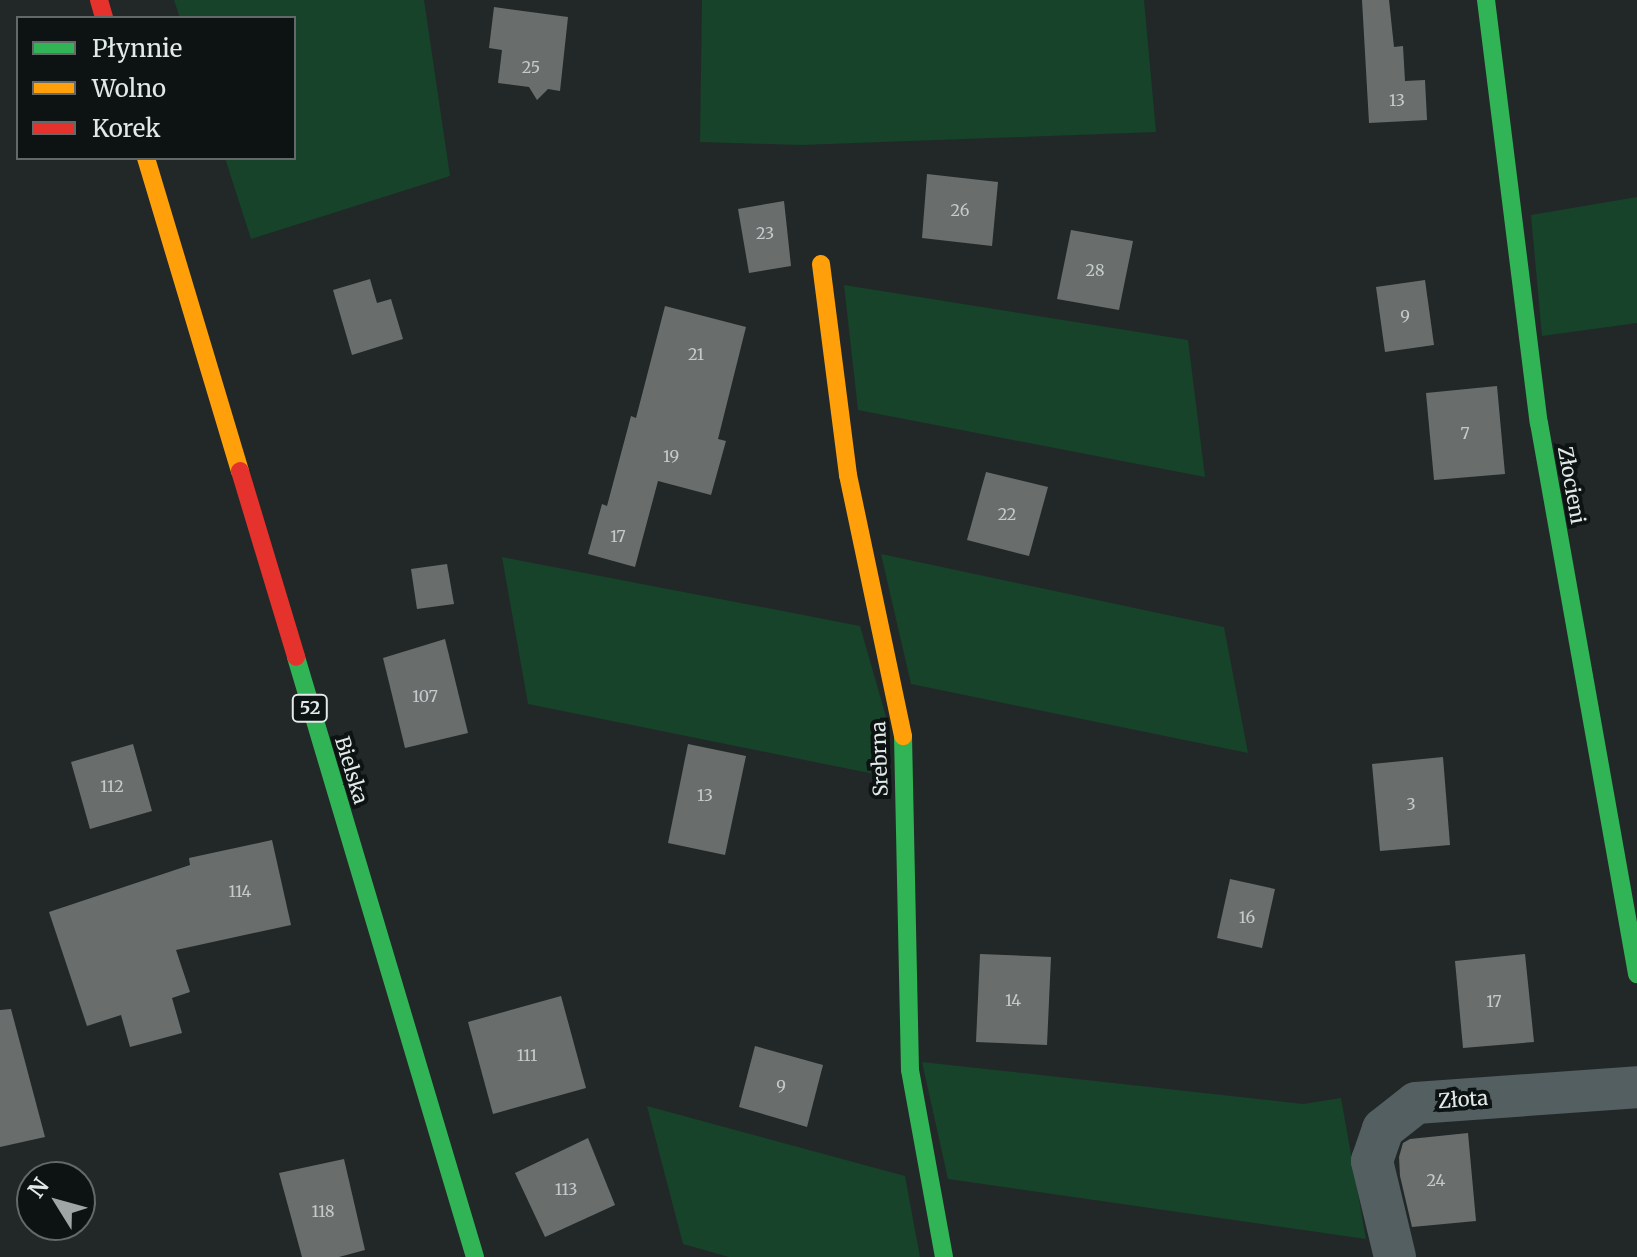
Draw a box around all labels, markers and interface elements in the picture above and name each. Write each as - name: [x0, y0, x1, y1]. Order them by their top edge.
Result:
- legend: [16, 16, 296, 160]
- text: Płynnie: [92, 33, 182, 64]
- house number: 25: [522, 57, 540, 77]
- text: Wolno: [92, 73, 166, 104]
- house number: 13: [1389, 90, 1405, 110]
- text: Korek: [92, 113, 160, 144]
- house number: 26: [951, 200, 969, 220]
- house number: 23: [756, 223, 774, 243]
- house number: 28: [1086, 260, 1104, 280]
- house number: 9: [1400, 306, 1410, 326]
- house number: 21: [688, 344, 704, 364]
- house number: 7: [1460, 423, 1470, 443]
- street label: Złocieni: [1553, 444, 1591, 526]
- house number: 19: [663, 446, 679, 466]
- house number: 22: [998, 504, 1016, 524]
- house number: 17: [610, 526, 626, 546]
- house number: 107: [412, 686, 438, 706]
- road number: 52: [290, 694, 330, 722]
- street label: Srebrna: [866, 721, 892, 797]
- street label: Bielska: [330, 733, 374, 807]
- house number: 112: [100, 776, 124, 796]
- house number: 13: [697, 785, 713, 805]
- house number: 3: [1406, 794, 1416, 814]
- house number: 114: [229, 881, 251, 901]
- house number: 16: [1239, 907, 1255, 927]
- house number: 14: [1005, 990, 1021, 1010]
- house number: 17: [1486, 991, 1502, 1011]
- house number: 111: [517, 1045, 537, 1065]
- house number: 9: [776, 1076, 786, 1096]
- street label: Złota: [1437, 1085, 1489, 1113]
- north arrow: [16, 1161, 96, 1241]
- house number: 24: [1427, 1170, 1445, 1190]
- text: N: [22, 1172, 55, 1203]
- house number: 113: [555, 1179, 577, 1199]
- house number: 118: [311, 1201, 335, 1221]

